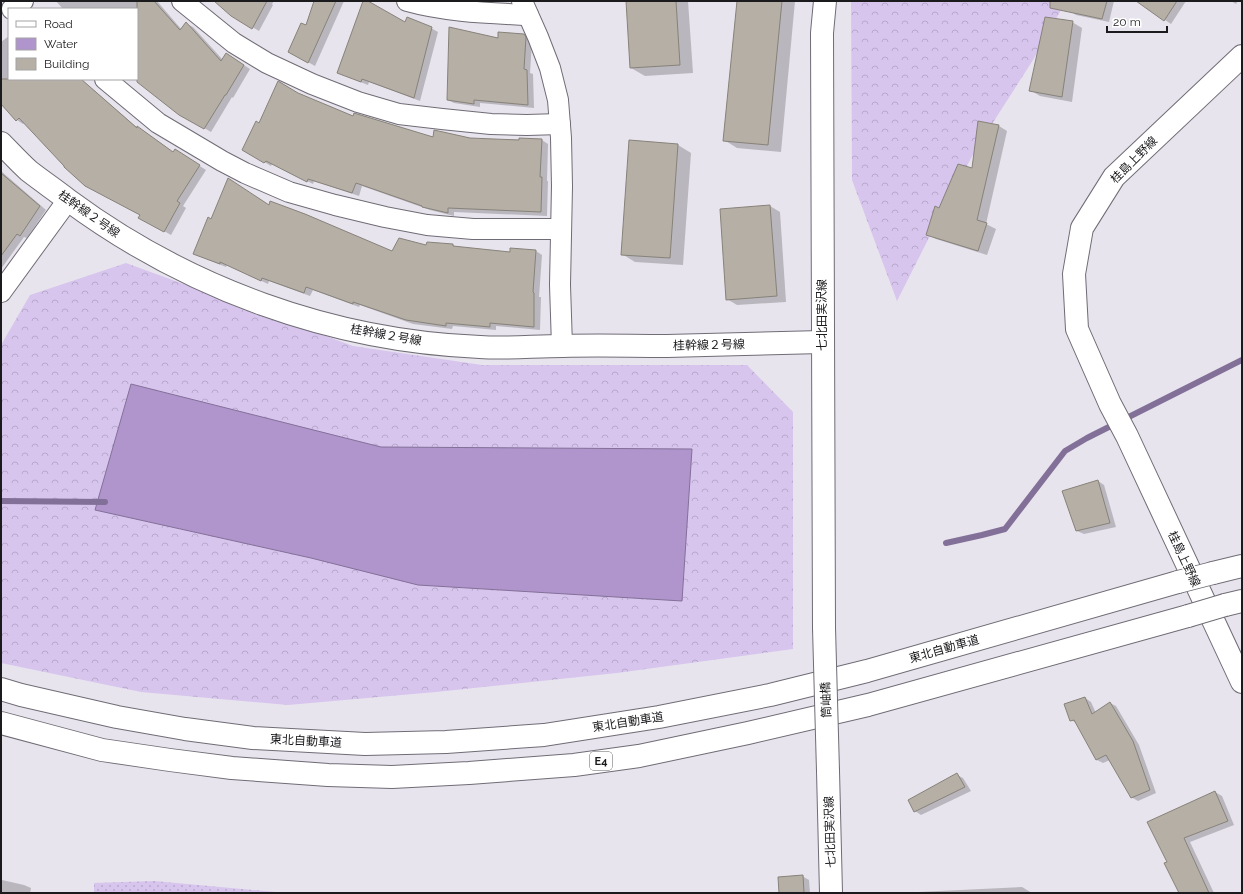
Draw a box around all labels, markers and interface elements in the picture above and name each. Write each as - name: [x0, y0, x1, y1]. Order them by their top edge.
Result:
- legend: [8, 8, 138, 80]
- scale bar: [1107, 8, 1167, 34]
- text: 20 m: [1113, 15, 1141, 29]
- text: Road: [44, 17, 73, 31]
- text: Water: [44, 37, 78, 51]
- text: Building: [44, 57, 90, 71]
- street label: 桂島上野線: [1108, 134, 1160, 186]
- street label: 桂幹線２号線: [55, 188, 123, 240]
- street label: 七北田実沢線: [815, 279, 829, 351]
- street label: 桂幹線２号線: [349, 322, 423, 348]
- street label: 桂幹線２号線: [673, 337, 745, 353]
- street label: 桂島上野線: [1165, 529, 1203, 589]
- street label: 東北自動車道: [907, 632, 981, 666]
- street label: 筒岫橋: [818, 682, 834, 718]
- street label: 東北自動車道: [591, 709, 665, 735]
- street label: 東北自動車道: [270, 732, 342, 750]
- road number: E4: [590, 752, 612, 770]
- street label: 七北田実沢線: [822, 796, 838, 868]

